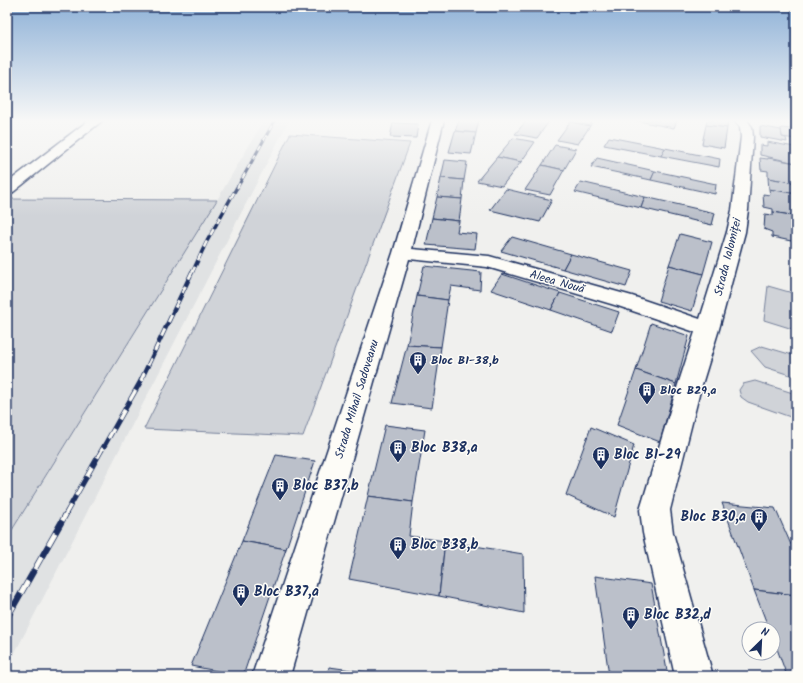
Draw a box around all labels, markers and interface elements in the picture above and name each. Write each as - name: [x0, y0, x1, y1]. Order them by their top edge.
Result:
- street label: Strada Ialomiței: [709, 215, 747, 298]
- street label: Aleea Nouă: [527, 265, 588, 299]
- street label: Strada Mihail Sadoveanu: [330, 337, 384, 461]
- building icon: Bloc B1-38,b: [408, 350, 428, 375]
- place label: Bloc B1-38,b: [431, 351, 499, 370]
- building icon: Bloc B29,a: [637, 380, 657, 405]
- place label: Bloc B29,a: [660, 381, 716, 400]
- place label: Bloc B38,a: [411, 437, 478, 459]
- building icon: Bloc B38,a: [388, 438, 408, 463]
- place label: Bloc B1-29: [614, 444, 681, 466]
- building icon: Bloc B1-29: [591, 445, 611, 470]
- place label: Bloc B37,b: [293, 475, 359, 497]
- building icon: Bloc B37,b: [270, 476, 290, 501]
- place label: Bloc B30,a: [681, 506, 746, 528]
- building icon: Bloc B30,a: [749, 507, 769, 532]
- place label: Bloc B38,b: [411, 534, 478, 556]
- building icon: Bloc B38,b: [388, 535, 408, 560]
- place label: Bloc B37,a: [254, 581, 319, 603]
- building icon: Bloc B37,a: [231, 582, 251, 607]
- place label: Bloc B32,d: [644, 604, 711, 626]
- building icon: Bloc B32,d: [621, 605, 641, 630]
- north arrow: [741, 621, 781, 661]
- text: N: [758, 623, 772, 642]

